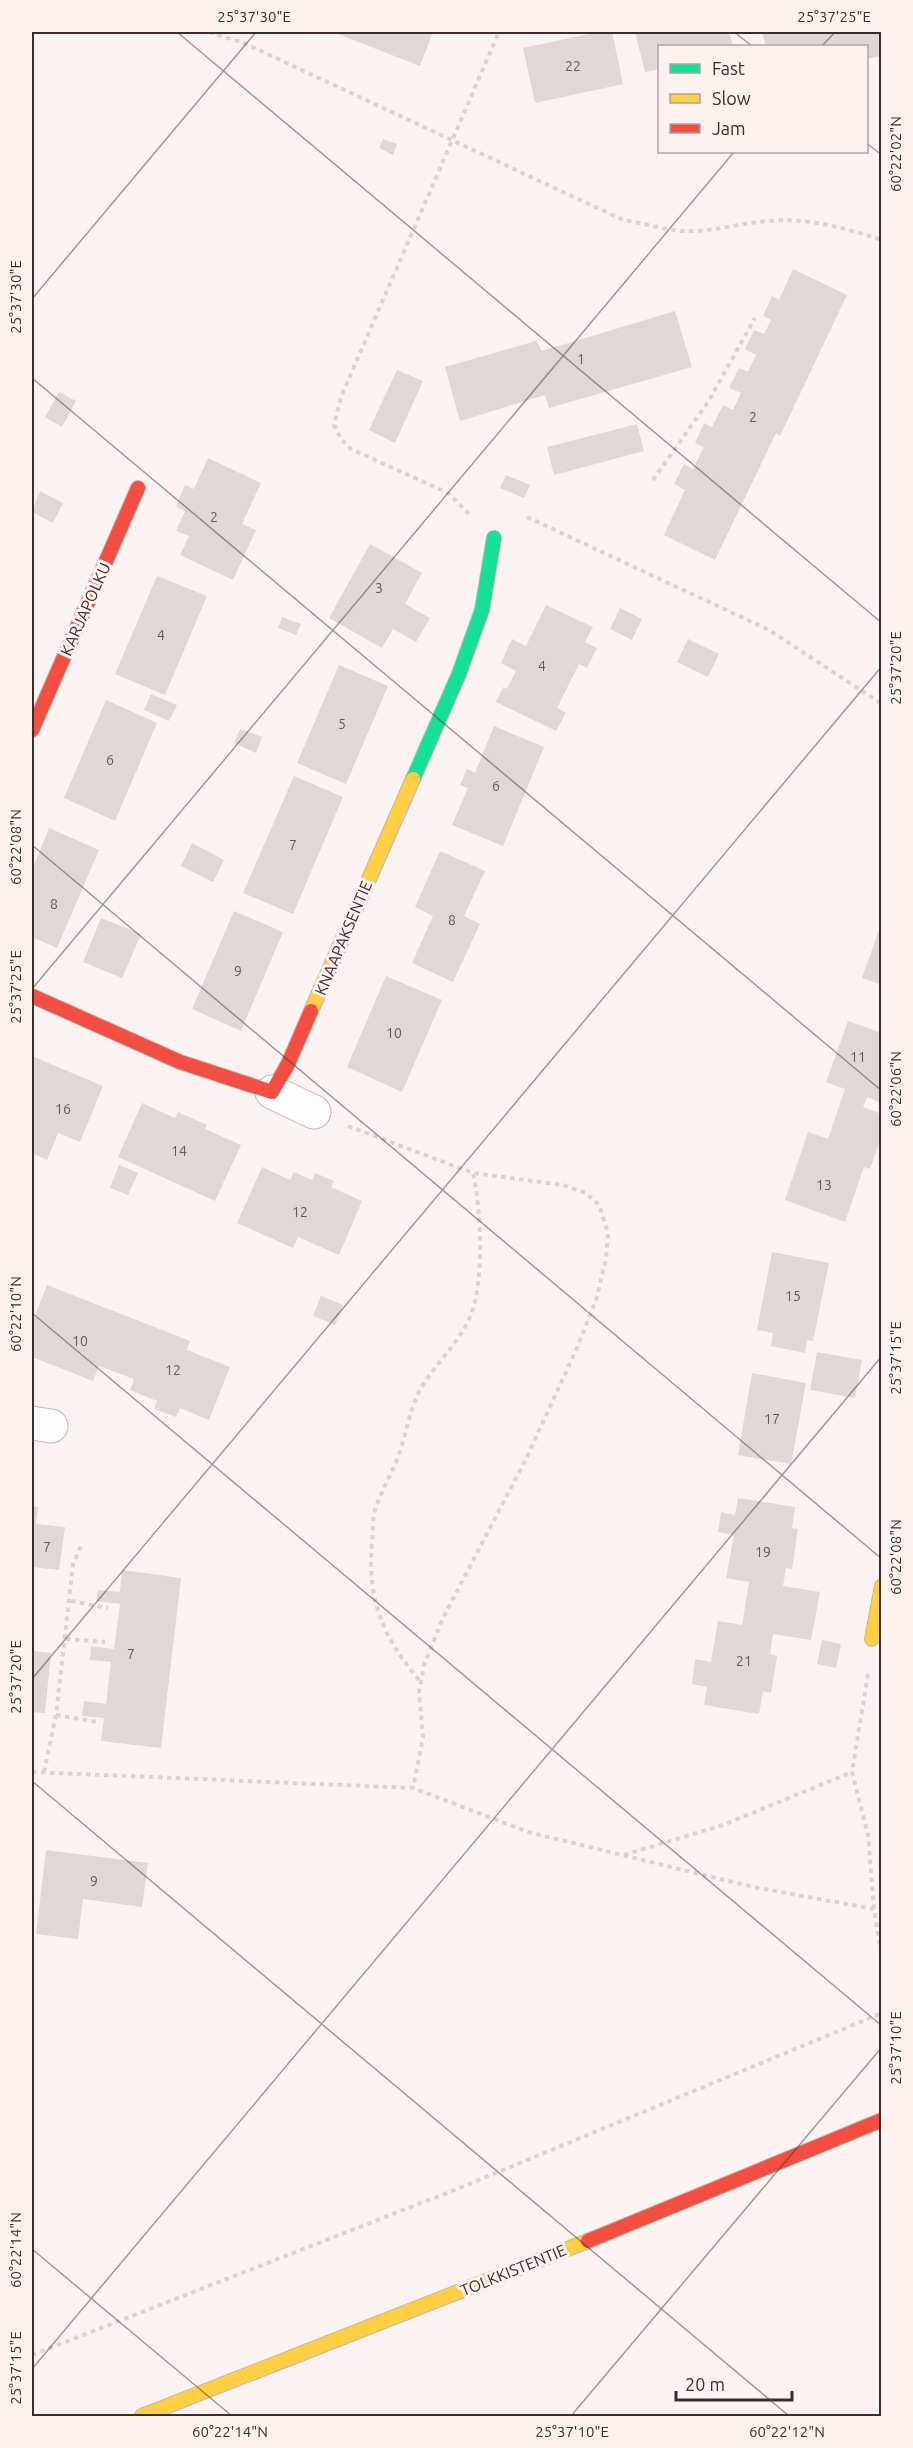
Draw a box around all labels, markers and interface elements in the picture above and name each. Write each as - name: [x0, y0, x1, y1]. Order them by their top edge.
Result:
- text: 25°37'30"E: [217, 8, 291, 25]
- text: 25°37'25"E: [797, 8, 871, 25]
- legend: [658, 45, 868, 153]
- house number: 22: [565, 58, 581, 74]
- text: Fast: [712, 58, 745, 78]
- text: Slow: [712, 88, 751, 108]
- text: 60°22'02"N: [887, 116, 904, 192]
- text: Jam: [712, 118, 746, 138]
- text: 25°37'30"E: [7, 260, 24, 334]
- house number: 1: [577, 351, 585, 367]
- house number: 2: [749, 409, 757, 425]
- house number: 2: [210, 509, 218, 525]
- street label: KARJAPOLKU: [56, 560, 114, 658]
- house number: 3: [375, 580, 383, 596]
- house number: 4: [157, 627, 165, 643]
- text: 25°37'20"E: [887, 631, 904, 705]
- house number: 4: [538, 658, 546, 674]
- house number: 5: [338, 716, 346, 732]
- house number: 6: [106, 752, 114, 768]
- house number: 6: [492, 778, 500, 794]
- text: 60°22'08"N: [7, 809, 24, 885]
- house number: 7: [289, 837, 297, 853]
- street label: KNAAPAKSENTIE: [311, 878, 375, 998]
- house number: 8: [50, 896, 58, 912]
- house number: 8: [448, 912, 456, 928]
- text: 25°37'25"E: [7, 950, 24, 1024]
- house number: 9: [234, 963, 242, 979]
- house number: 10: [386, 1025, 402, 1041]
- house number: 11: [850, 1049, 866, 1065]
- text: 60°22'06"N: [887, 1051, 904, 1127]
- house number: 16: [55, 1101, 71, 1117]
- house number: 14: [171, 1143, 187, 1159]
- house number: 13: [816, 1177, 832, 1193]
- house number: 12: [292, 1204, 308, 1220]
- text: 60°22'10"N: [7, 1276, 24, 1352]
- house number: 15: [785, 1288, 801, 1304]
- text: 25°37'15"E: [887, 1321, 904, 1395]
- house number: 10: [72, 1333, 88, 1349]
- house number: 12: [165, 1362, 181, 1378]
- house number: 17: [764, 1411, 780, 1427]
- text: 60°22'08"N: [887, 1519, 904, 1595]
- house number: 7: [43, 1539, 51, 1555]
- house number: 19: [755, 1544, 771, 1560]
- text: 25°37'20"E: [7, 1640, 24, 1714]
- house number: 7: [127, 1646, 135, 1662]
- house number: 21: [736, 1653, 752, 1669]
- house number: 9: [90, 1873, 98, 1889]
- text: 25°37'10"E: [887, 2011, 904, 2085]
- text: 60°22'14"N: [7, 2212, 24, 2288]
- street label: TOLKKISTENTIE: [458, 2241, 568, 2299]
- text: 25°37'15"E: [7, 2331, 24, 2405]
- scale bar: [676, 2364, 792, 2402]
- text: 20 m: [685, 2374, 725, 2394]
- text: 60°22'14"N: [192, 2423, 268, 2440]
- text: 25°37'10"E: [535, 2423, 609, 2440]
- text: 60°22'12"N: [749, 2423, 825, 2440]

